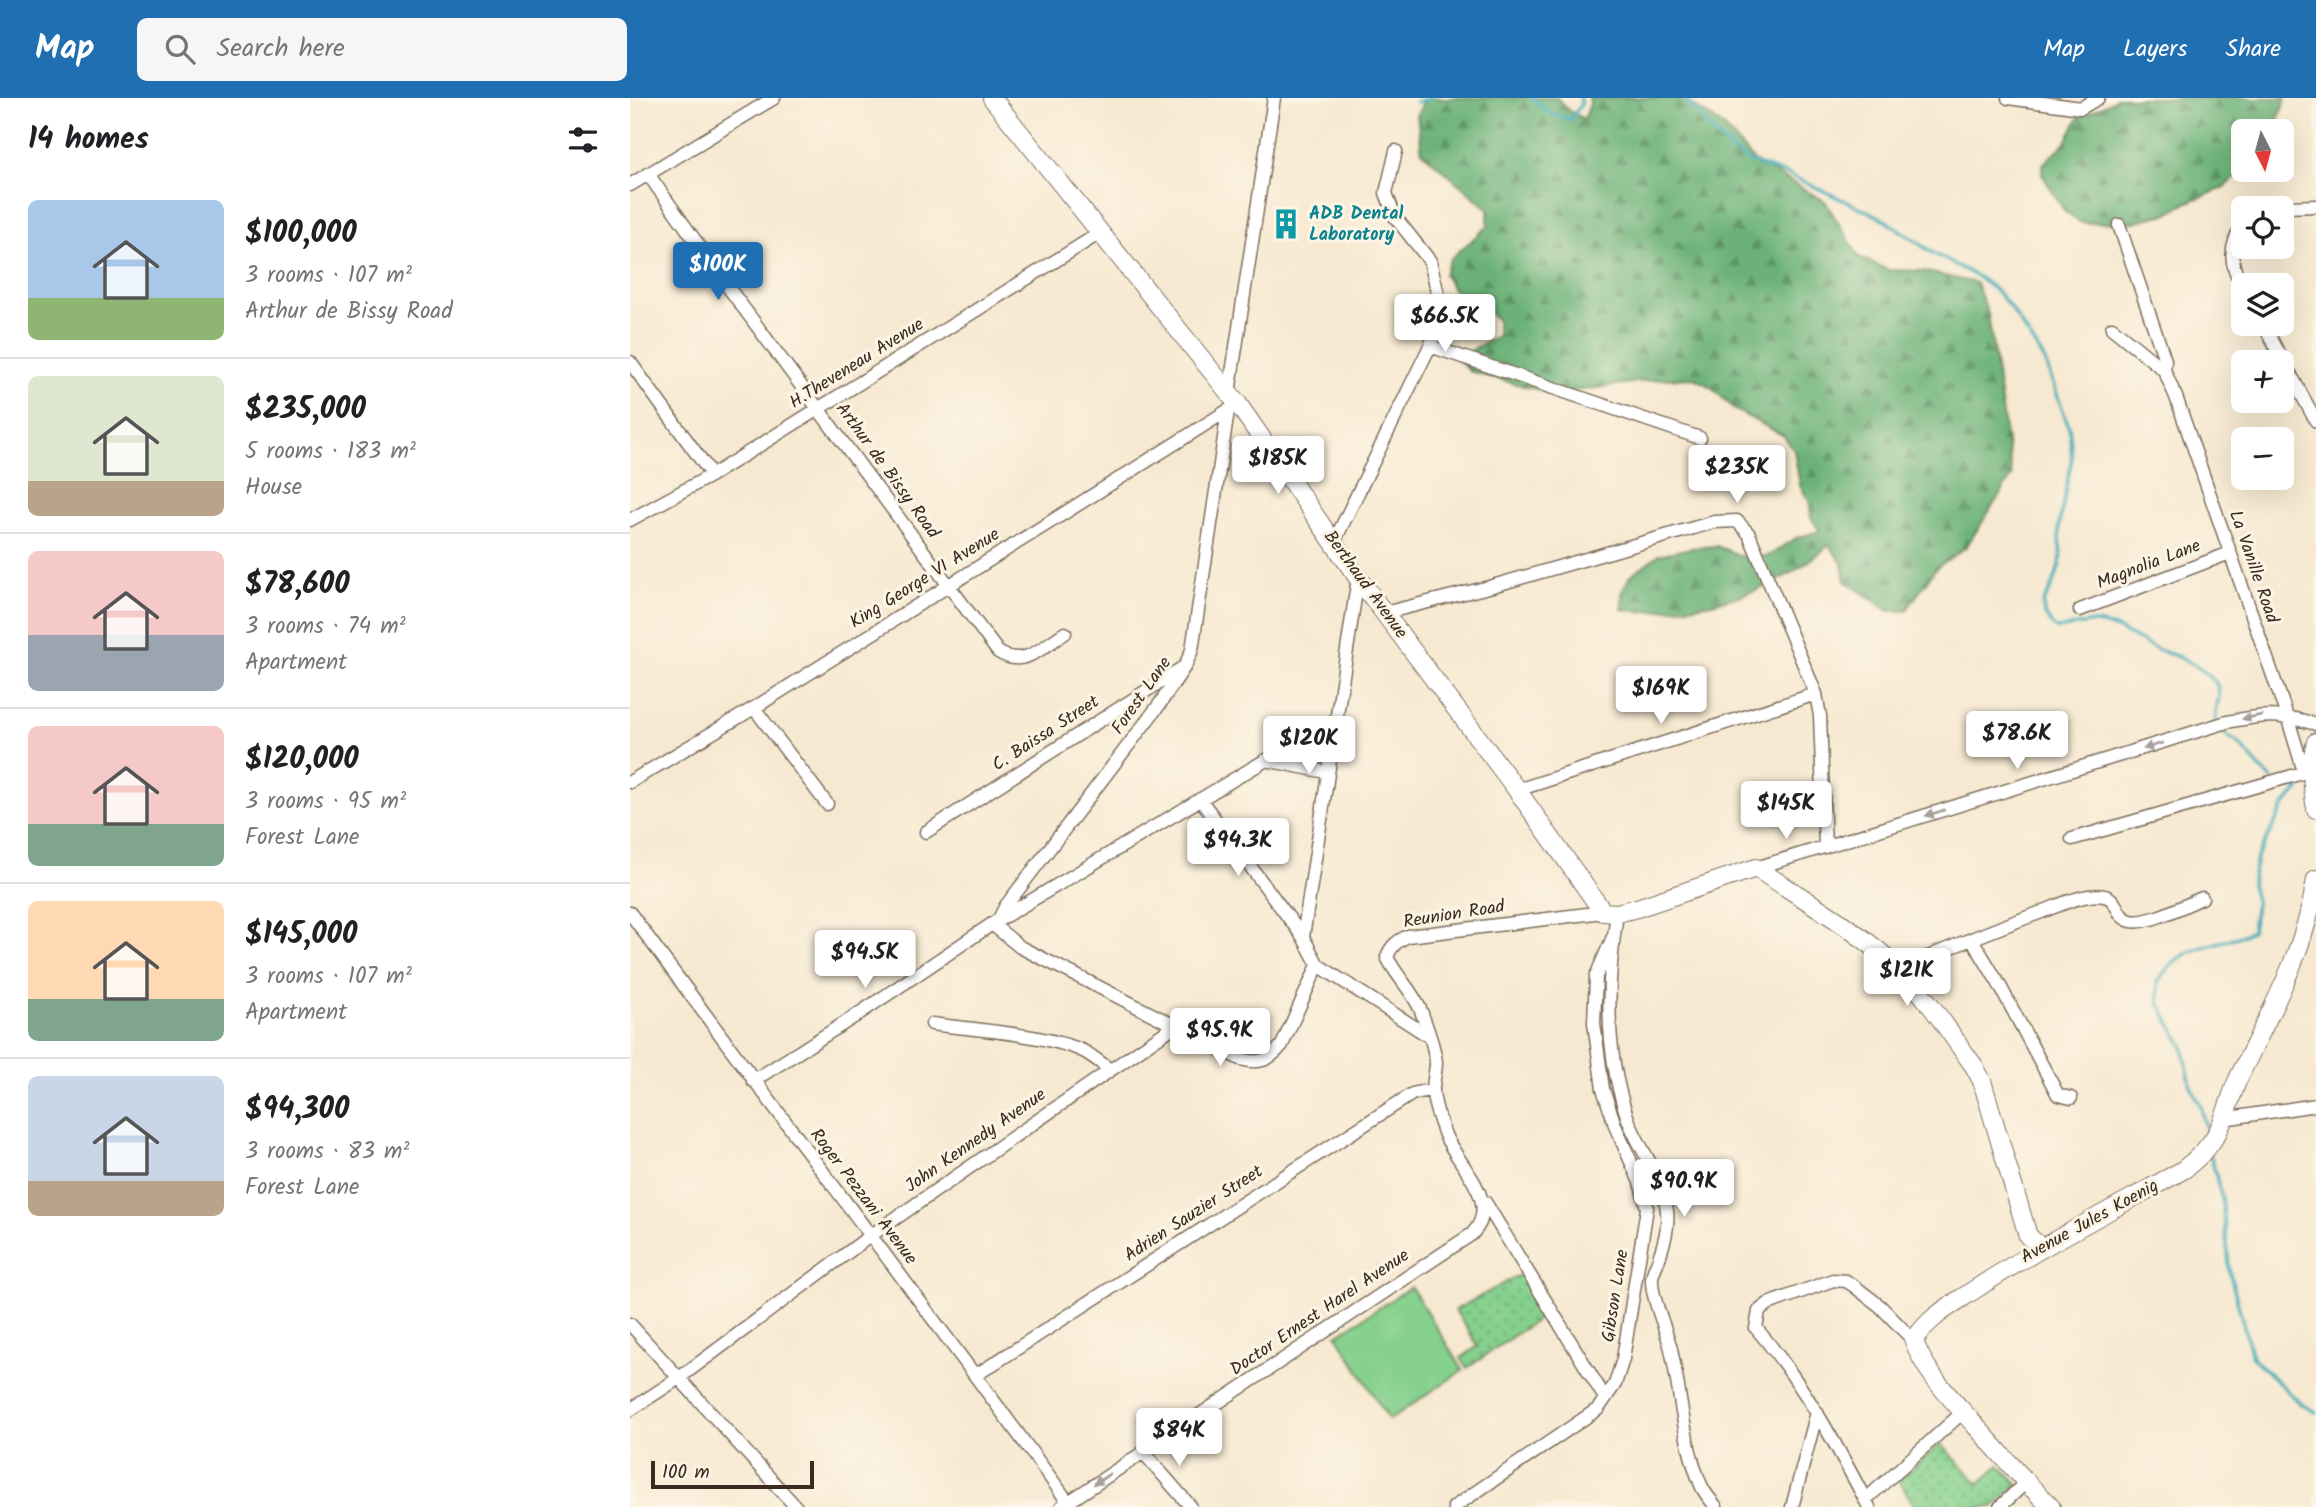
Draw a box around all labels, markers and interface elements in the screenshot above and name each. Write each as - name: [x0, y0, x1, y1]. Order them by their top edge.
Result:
- search box: [137, 18, 627, 81]
- text: Map: [35, 23, 95, 76]
- text: Search here: [217, 28, 345, 70]
- icon: search: [161, 30, 199, 68]
- text: Map: [2043, 30, 2085, 69]
- text: Layers: [2123, 30, 2187, 69]
- text: Share: [2225, 30, 2281, 69]
- text: 14 homes: [28, 116, 149, 164]
- north arrow: [2231, 119, 2294, 182]
- map controls: [2231, 119, 2294, 490]
- icon: filters: [564, 121, 602, 159]
- button: locate: [2231, 196, 2294, 259]
- place label: ADB Dental Laboratory: [1309, 200, 1404, 250]
- building icon: ADB Dental Laboratory: [1269, 207, 1303, 241]
- text: $100,000: [245, 210, 357, 258]
- icon: home: [84, 228, 168, 312]
- pin: $100K: [669, 242, 767, 302]
- text: $100K: [689, 247, 747, 283]
- text: 3 rooms · 107 m²: [245, 258, 412, 294]
- button: layers: [2231, 273, 2294, 336]
- text: Arthur de Bissy Road: [245, 294, 453, 330]
- pin: $66.5K: [1388, 294, 1502, 354]
- text: $66.5K: [1410, 299, 1480, 335]
- street label: H.Theveneau Avenue: [784, 311, 930, 417]
- button: +: [2231, 350, 2294, 413]
- text: $235,000: [245, 386, 366, 434]
- street label: Arthur de Bissy Road: [828, 397, 947, 546]
- icon: home: [84, 404, 168, 488]
- button: −: [2231, 427, 2294, 490]
- text: 5 rooms · 183 m²: [245, 434, 416, 470]
- pin: $185K: [1229, 436, 1327, 496]
- text: $185K: [1248, 441, 1308, 477]
- pin: $235K: [1688, 446, 1786, 505]
- text: $235K: [1704, 450, 1770, 486]
- text: House: [245, 470, 302, 506]
- street label: La Vanille Road: [2220, 507, 2286, 628]
- street label: King George VI Avenue: [844, 521, 1006, 637]
- street label: Berthaud Avenue: [1316, 525, 1414, 645]
- street label: Magnolia Lane: [2093, 532, 2205, 598]
- text: $78,600: [245, 561, 350, 609]
- icon: home: [84, 579, 168, 663]
- text: 3 rooms · 74 m²: [245, 609, 406, 645]
- text: Apartment: [245, 645, 347, 681]
- street label: Forest Lane: [1104, 651, 1180, 741]
- pin: $169K: [1612, 666, 1710, 726]
- text: $169K: [1632, 671, 1690, 707]
- street label: C. Baissa Street: [986, 688, 1106, 780]
- pin: $78.6K: [1960, 712, 2074, 771]
- one-way arrow: [2241, 712, 2263, 723]
- pin: $120K: [1260, 716, 1358, 776]
- text: $78.6K: [1982, 716, 2052, 752]
- text: $120K: [1279, 721, 1339, 757]
- text: $120,000: [245, 736, 359, 784]
- one-way arrow: [2142, 741, 2163, 751]
- icon: home: [84, 754, 168, 838]
- pin: $145K: [1737, 782, 1835, 841]
- text: 3 rooms · 95 m²: [245, 784, 406, 820]
- text: $145K: [1757, 786, 1815, 822]
- one-way arrow: [1925, 809, 1946, 819]
- pin: $94.3K: [1181, 818, 1295, 878]
- text: Forest Lane: [245, 820, 359, 856]
- text: $94.3K: [1203, 823, 1273, 859]
- street label: Reunion Road: [1401, 893, 1508, 937]
- text: $145,000: [245, 911, 357, 959]
- icon: home: [84, 929, 168, 1013]
- pin: $94.5K: [808, 930, 922, 990]
- text: $94.5K: [831, 935, 899, 971]
- pin: $121K: [1858, 948, 1956, 1008]
- text: $121K: [1880, 953, 1934, 989]
- text: 3 rooms · 107 m²: [245, 959, 412, 995]
- text: Apartment: [245, 995, 347, 1031]
- pin: $95.9K: [1163, 1009, 1277, 1068]
- text: $95.9K: [1186, 1013, 1254, 1049]
- street label: John Kennedy Avenue: [899, 1081, 1053, 1201]
- text: $94,300: [245, 1086, 349, 1134]
- icon: home: [84, 1104, 168, 1188]
- street label: Roger Pezzani Avenue: [802, 1122, 924, 1272]
- text: 3 rooms · 83 m²: [245, 1134, 409, 1170]
- street label: Adrien Sauzier Street: [1119, 1157, 1270, 1270]
- pin: $90.9K: [1627, 1160, 1741, 1219]
- text: $90.9K: [1650, 1164, 1718, 1200]
- text: Forest Lane: [245, 1170, 359, 1206]
- street label: Avenue Jules Koenig: [2016, 1172, 2164, 1272]
- street label: Doctor Ernest Harel Avenue: [1224, 1242, 1416, 1384]
- street label: Gibson Lane: [1594, 1248, 1638, 1344]
- pin: $84K: [1138, 1408, 1220, 1468]
- text: $84K: [1152, 1413, 1206, 1449]
- scale bar: [651, 1458, 814, 1490]
- text: 100 m: [662, 1458, 710, 1488]
- one-way arrow: [1093, 1472, 1111, 1486]

